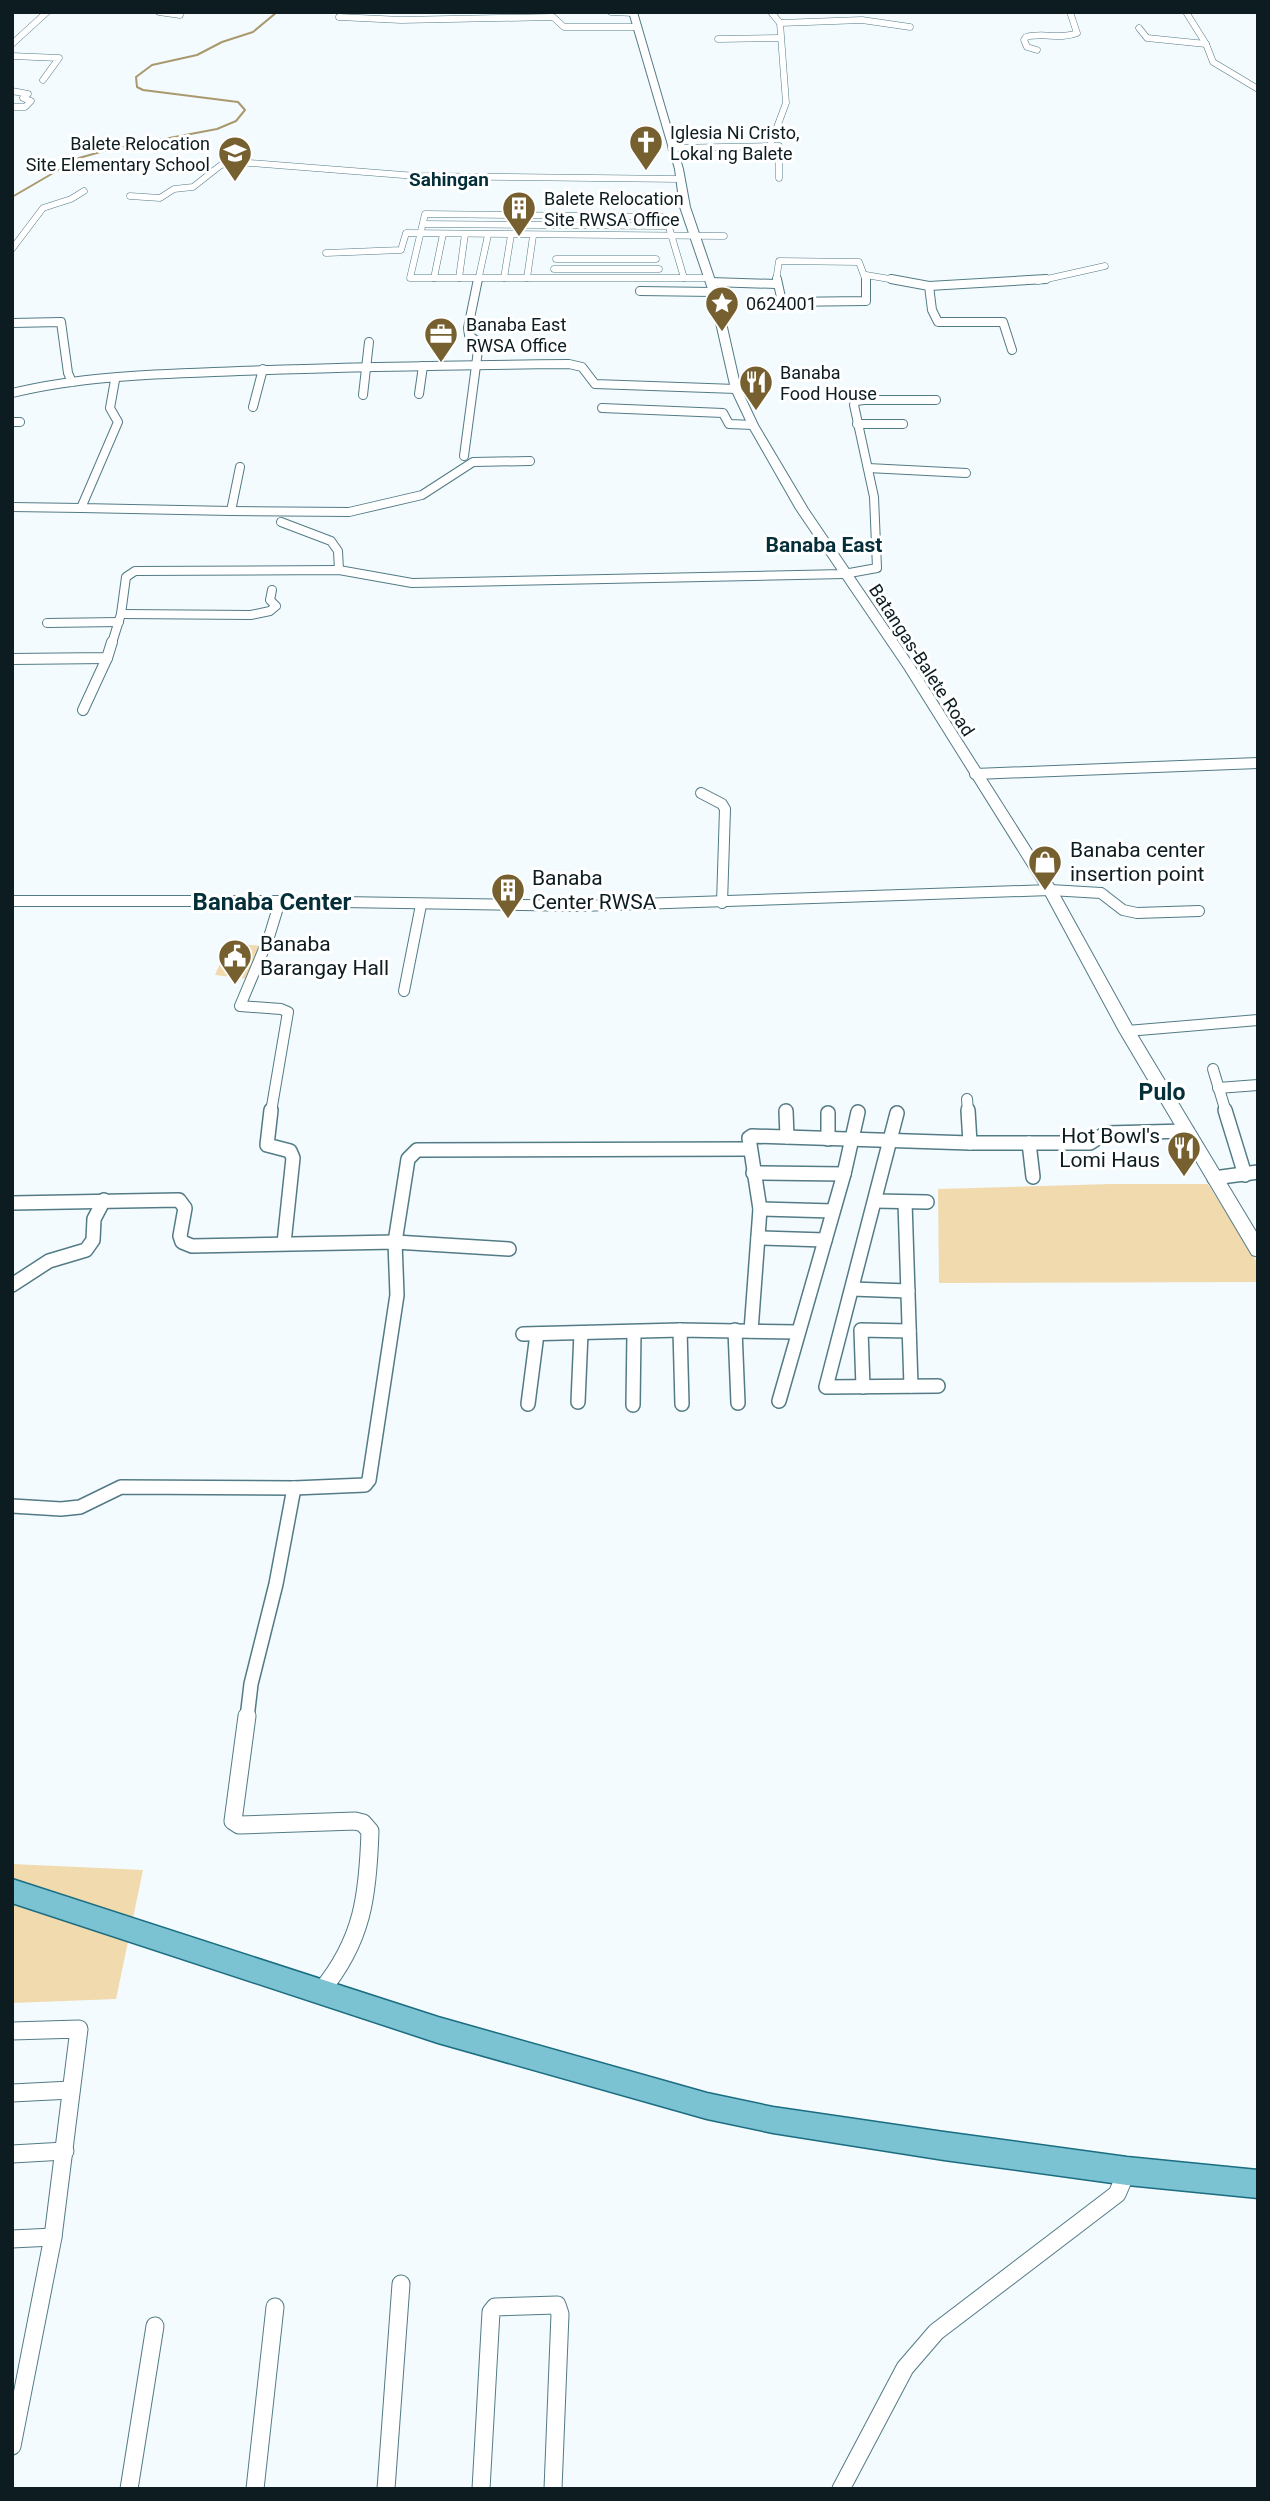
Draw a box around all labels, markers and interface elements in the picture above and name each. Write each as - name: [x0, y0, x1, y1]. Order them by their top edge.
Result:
- place label: Iglesia Ni Cristo, Lokal ng Balete: [670, 122, 800, 164]
- church icon: Iglesia Ni Cristo, Lokal ng Balete: [627, 123, 665, 172]
- place label: Balete Relocation Site Elementary School: [26, 133, 210, 175]
- school or university icon: Balete Relocation Site Elementary School: [216, 134, 254, 183]
- district label: Sahingan: [409, 168, 489, 191]
- place label: Balete Relocation Site RWSA Office: [544, 188, 684, 230]
- building icon: Balete Relocation Site RWSA Office: [500, 189, 538, 238]
- place icon: 0624001: [703, 284, 741, 333]
- place label: 0624001: [746, 293, 817, 314]
- place label: Banaba East RWSA Office: [466, 314, 567, 356]
- office icon: Banaba East RWSA Office: [422, 315, 460, 364]
- place label: Banaba Food House: [780, 362, 877, 404]
- restaurant icon: Banaba Food House: [737, 363, 775, 412]
- district label: Banaba East: [766, 533, 882, 557]
- street label: Batangas-Balete Road: [865, 580, 979, 740]
- place label: Banaba center insertion point: [1070, 838, 1205, 886]
- shop icon: Banaba center insertion point: [1026, 843, 1064, 892]
- place label: Banaba Center RWSA: [532, 866, 657, 914]
- building icon: Banaba Center RWSA: [489, 871, 527, 920]
- district label: Banaba Center: [193, 888, 352, 916]
- place label: Banaba Barangay Hall: [260, 932, 389, 980]
- public building icon: Banaba Barangay Hall: [216, 937, 254, 986]
- district label: Pulo: [1139, 1079, 1185, 1106]
- place label: Hot Bowl's Lomi Haus: [1059, 1124, 1160, 1172]
- restaurant icon: Hot Bowl's Lomi Haus: [1165, 1129, 1203, 1178]

